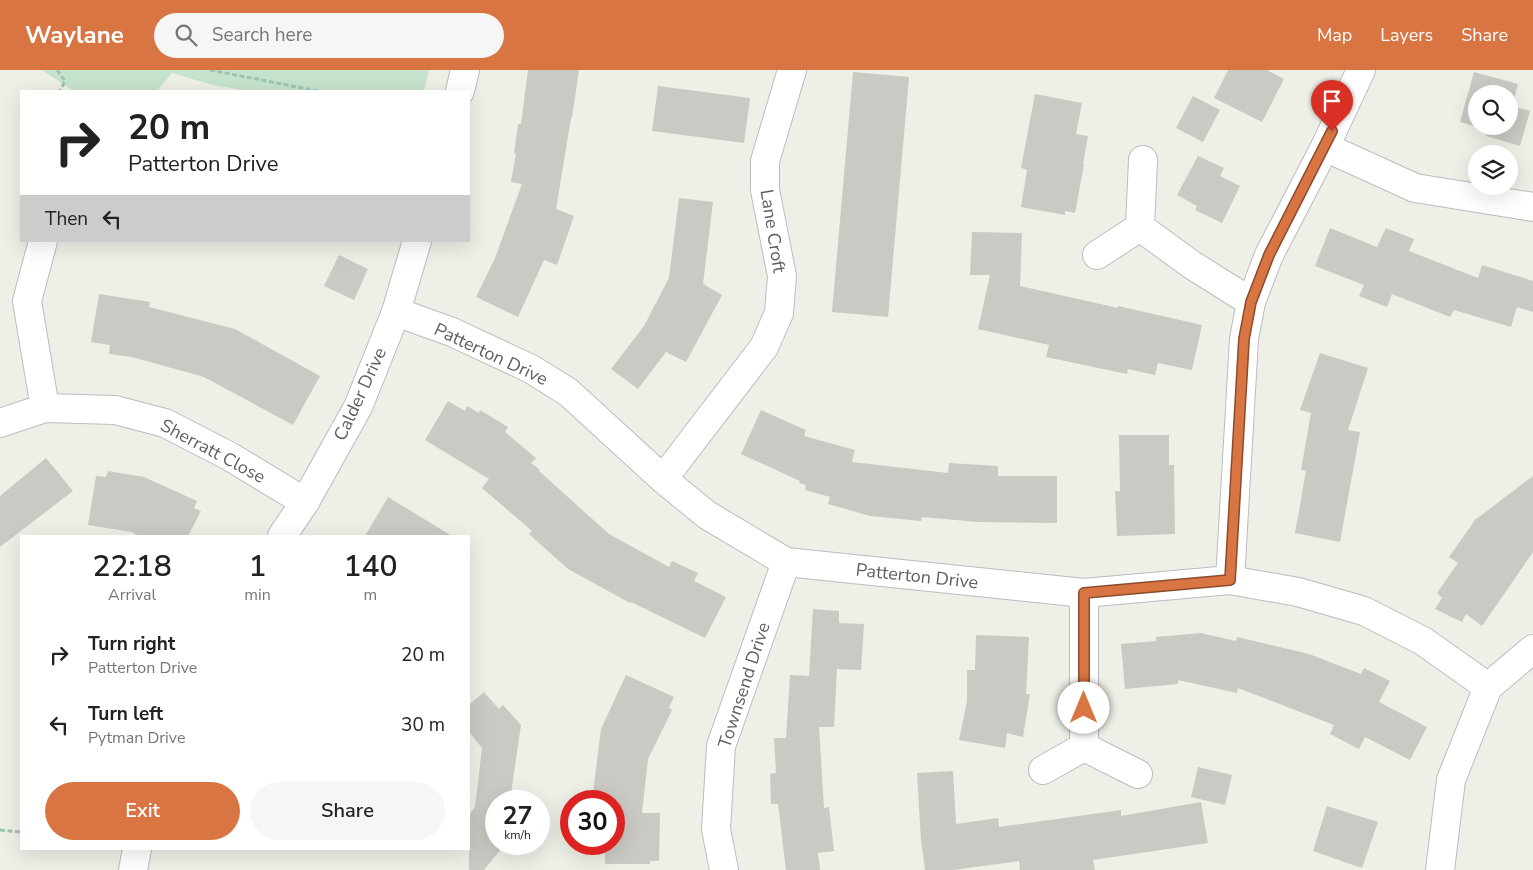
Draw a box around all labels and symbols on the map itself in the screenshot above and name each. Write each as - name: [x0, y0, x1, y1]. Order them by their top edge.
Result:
- pin: [1311, 80, 1353, 131]
- street label: Lane Croft: [755, 188, 792, 275]
- street label: Patterton Drive: [430, 317, 552, 391]
- street label: Calder Drive: [328, 343, 392, 445]
- street label: Sherratt Close: [156, 413, 270, 489]
- street label: Patterton Drive: [855, 558, 979, 594]
- street label: Townsend Drive: [712, 619, 776, 751]
- position arrow: [1057, 681, 1109, 733]
- speed limit sign: 30: [560, 790, 625, 855]

